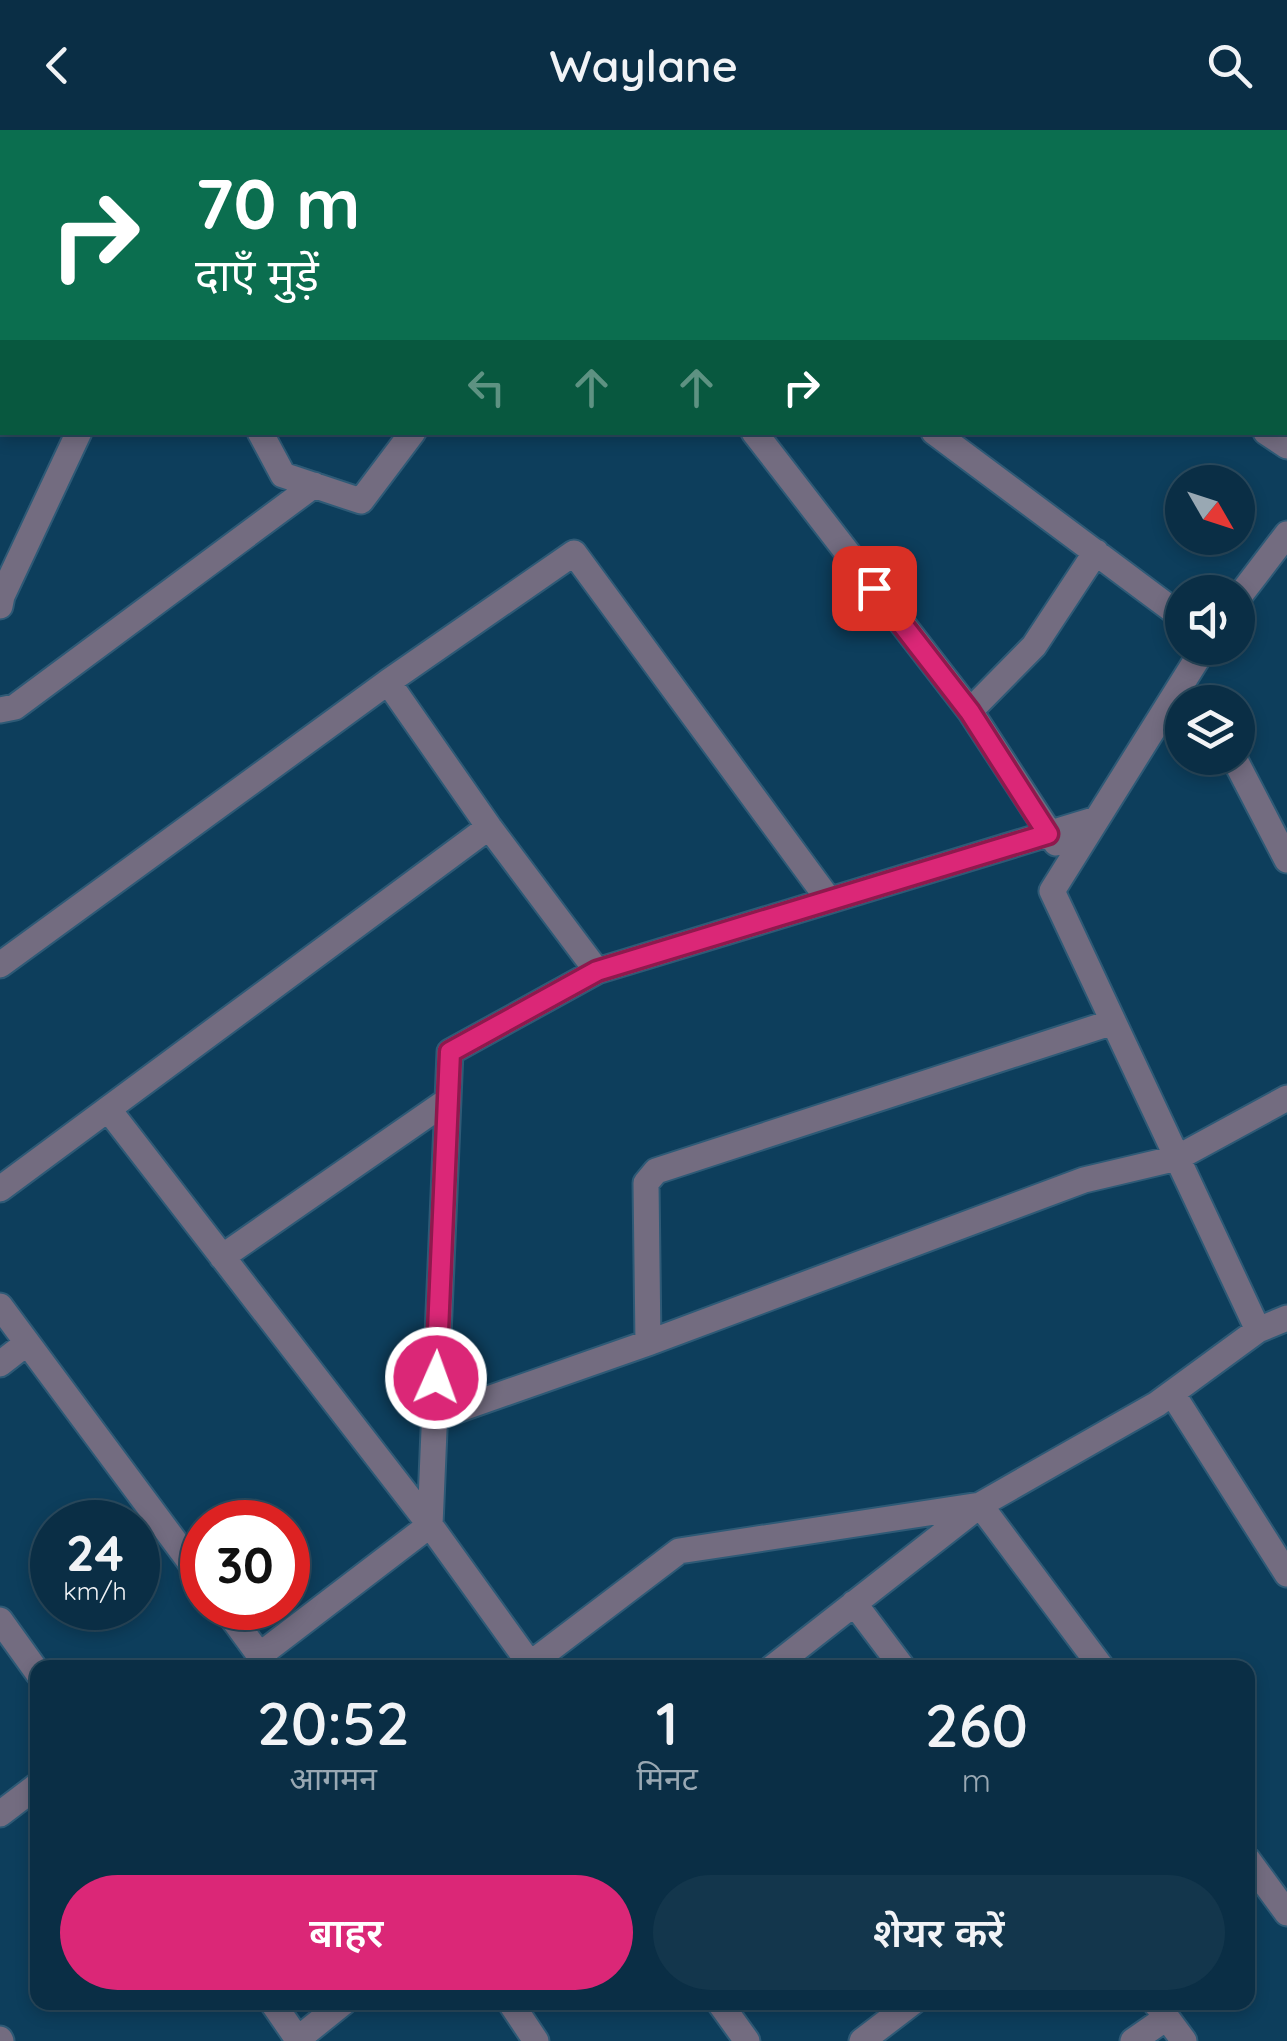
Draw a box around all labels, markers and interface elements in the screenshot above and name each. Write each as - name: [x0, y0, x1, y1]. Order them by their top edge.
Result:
- text: Waylane: [549, 37, 738, 93]
- icon: back: [30, 38, 85, 93]
- icon: search: [1202, 38, 1257, 93]
- text: 70 m: [195, 159, 361, 247]
- icon: right: [30, 170, 160, 300]
- text: दाएँ मुड़ें: [195, 246, 319, 302]
- icon: left: [459, 360, 514, 415]
- icon: ahead: [564, 360, 619, 415]
- icon: ahead: [669, 360, 724, 415]
- icon: right: [774, 360, 829, 415]
- north arrow: [1165, 465, 1255, 555]
- map controls: [1165, 465, 1255, 775]
- pin: [832, 546, 917, 631]
- icon: arrive: [847, 561, 902, 616]
- button: sound: [1165, 575, 1255, 665]
- button: layers: [1165, 685, 1255, 775]
- position arrow: [384, 1326, 488, 1430]
- speed limit sign: 30: [180, 1500, 310, 1630]
- text: 24: [66, 1521, 124, 1584]
- text: km/h: [63, 1575, 127, 1606]
- text: 20:52: [257, 1685, 410, 1760]
- text: 1: [656, 1685, 679, 1760]
- text: 260: [925, 1687, 1028, 1762]
- text: आगमन: [289, 1758, 377, 1798]
- text: मिनट: [637, 1758, 698, 1798]
- text: m: [962, 1760, 991, 1800]
- button: बाहर: [60, 1875, 633, 1990]
- button: शेयर करें: [653, 1875, 1225, 1990]

